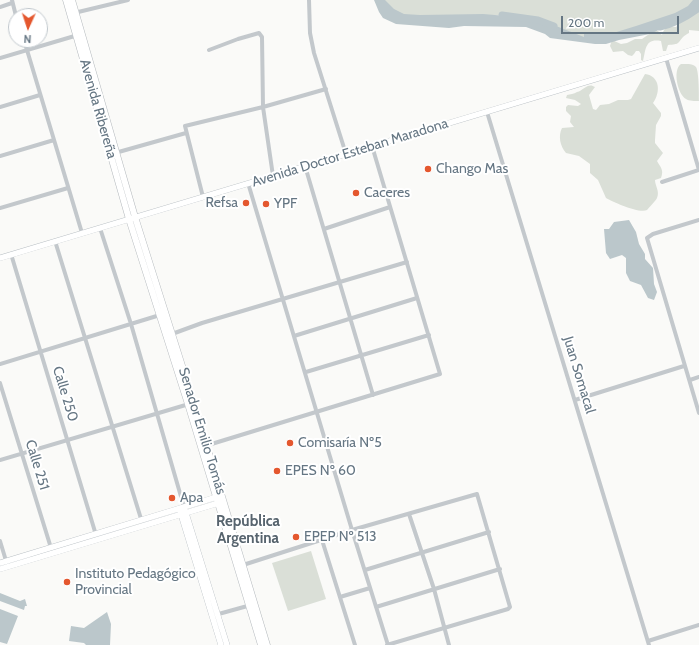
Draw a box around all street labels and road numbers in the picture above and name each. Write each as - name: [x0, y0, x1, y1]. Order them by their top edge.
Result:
- street label: Avenida Ribereña: [76, 57, 120, 161]
- street label: Avenida Doctor Esteban Maradona: [250, 115, 450, 191]
- street label: Juan Somacal: [559, 334, 599, 416]
- street label: Calle 250: [49, 364, 81, 424]
- street label: Senador Emilio Tomás: [175, 366, 229, 496]
- street label: Calle 251: [21, 438, 53, 492]

